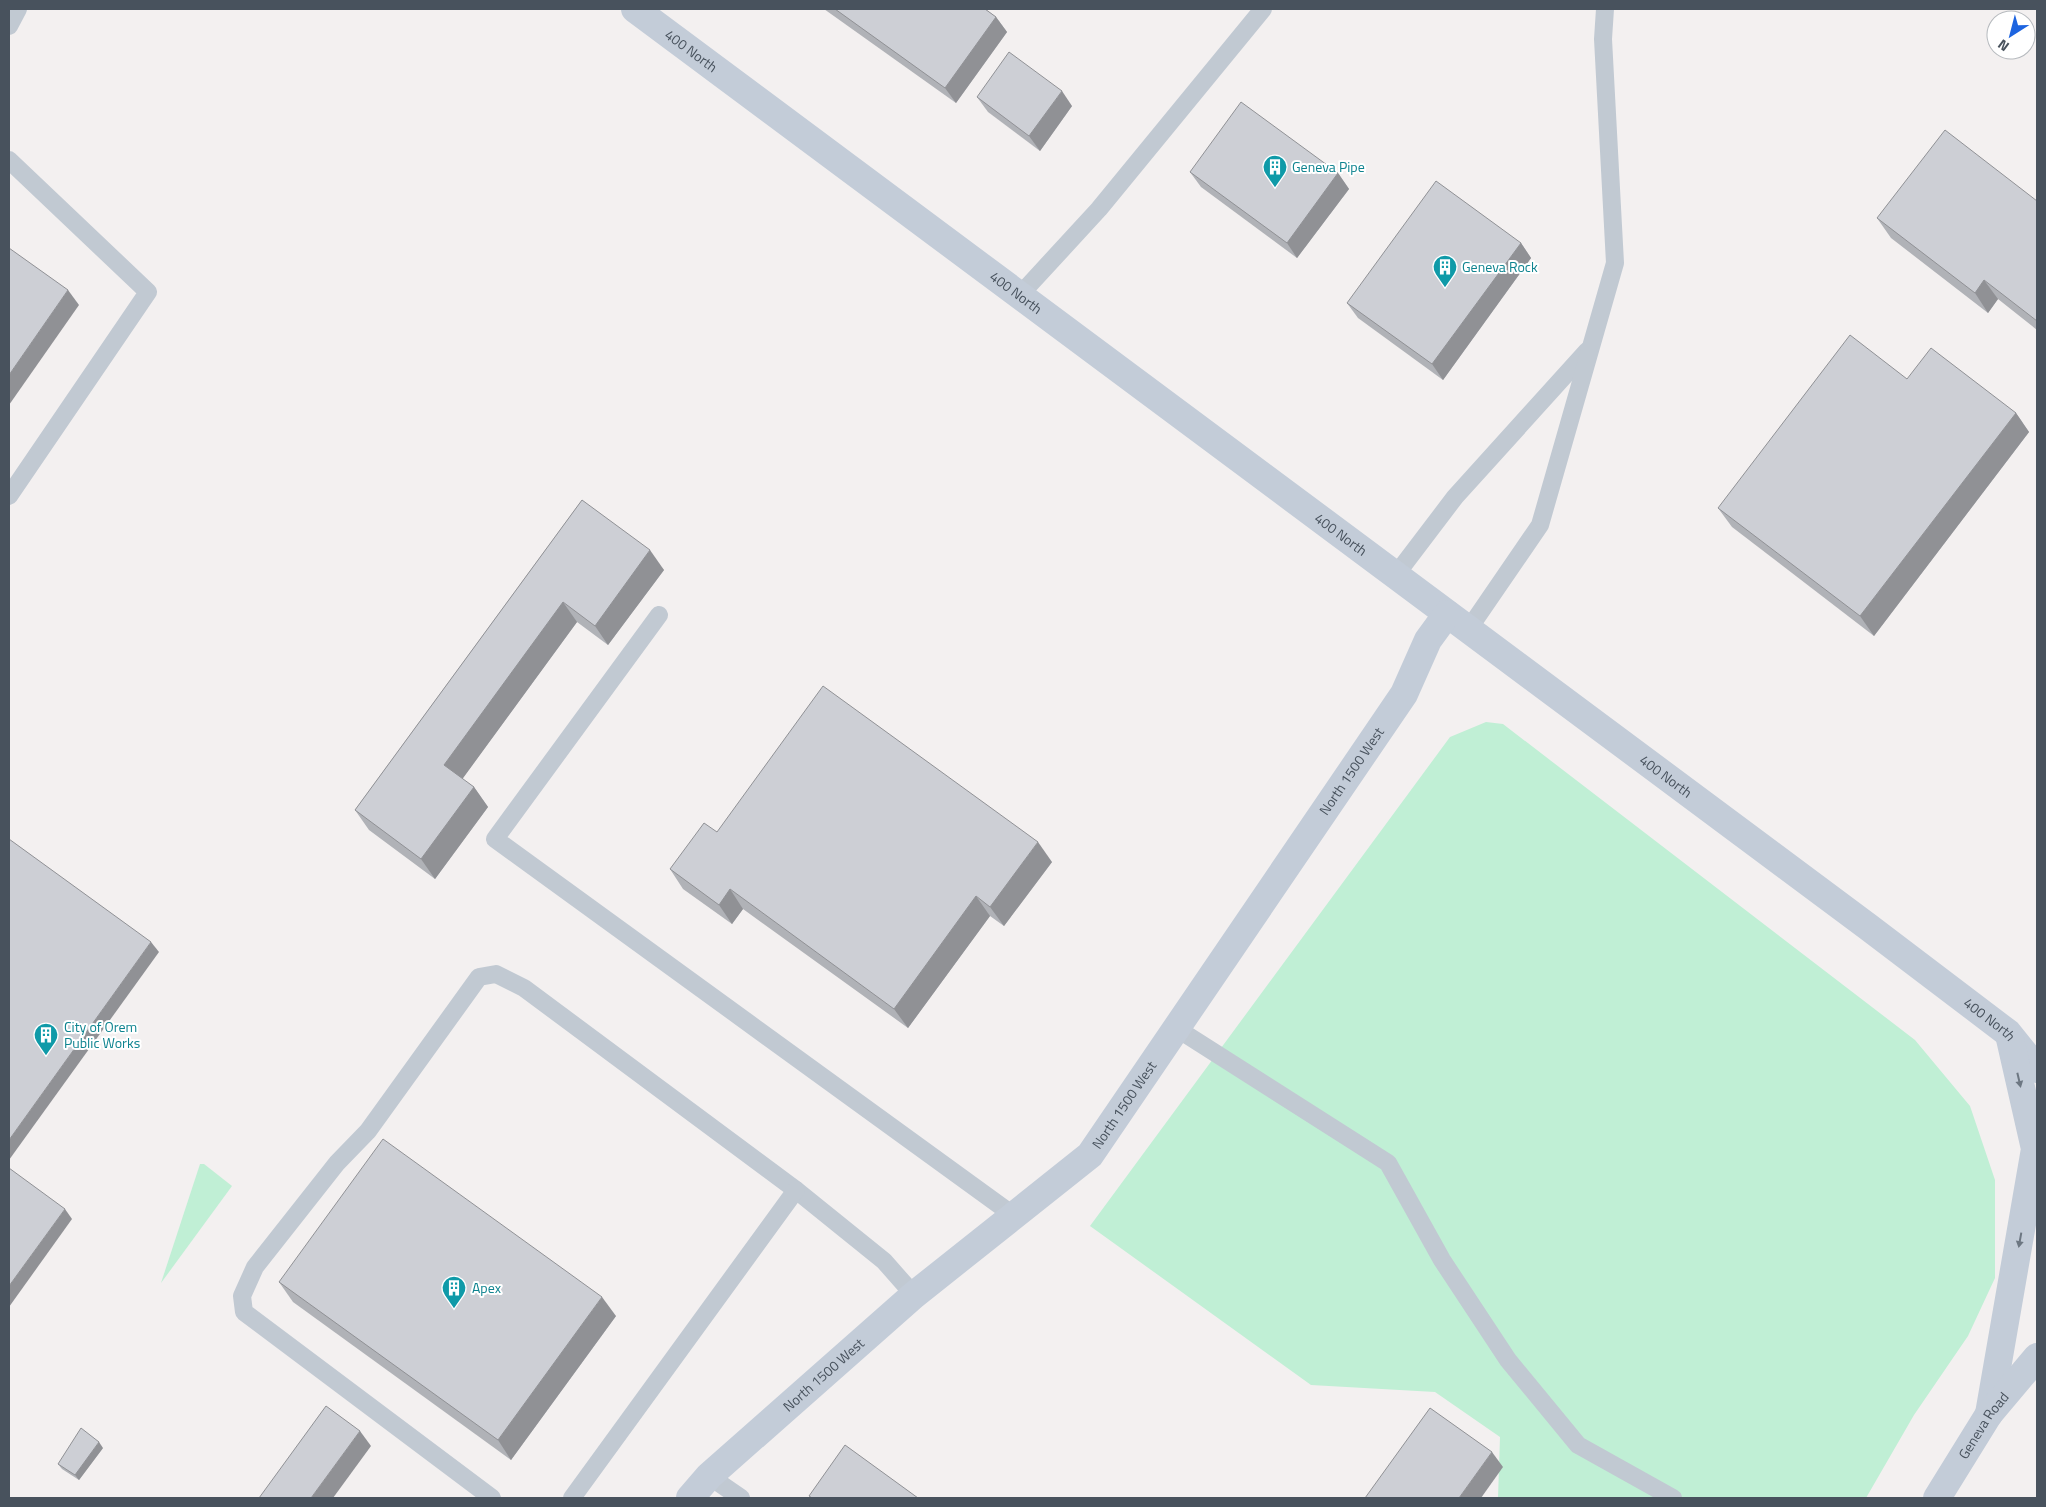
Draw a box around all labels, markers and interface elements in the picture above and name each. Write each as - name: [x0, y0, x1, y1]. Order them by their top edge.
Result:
- north arrow: [1986, 10, 2036, 60]
- street label: 400 North: [661, 24, 722, 77]
- text: N: [1993, 35, 2013, 57]
- building icon: Geneva Pipe: [1262, 154, 1288, 188]
- place label: Geneva Pipe: [1292, 156, 1365, 177]
- building icon: Geneva Rock: [1432, 254, 1458, 288]
- place label: Geneva Rock: [1462, 256, 1538, 277]
- street label: 400 North: [986, 266, 1047, 319]
- street label: 400 North: [1311, 507, 1372, 561]
- street label: North 1500 West: [1314, 722, 1389, 819]
- street label: 400 North: [1635, 749, 1697, 802]
- street label: 400 North: [1960, 992, 2021, 1045]
- place label: City of Orem Public Works: [64, 1016, 140, 1053]
- building icon: City of Orem Public Works: [33, 1022, 59, 1056]
- street label: North 1500 West: [1086, 1056, 1161, 1153]
- one-way arrow: [2015, 1073, 2023, 1088]
- one-way arrow: [2016, 1232, 2024, 1248]
- building icon: Apex: [441, 1275, 467, 1309]
- place label: Apex: [472, 1277, 502, 1298]
- street label: North 1500 West: [778, 1333, 869, 1416]
- street label: Geneva Road: [1953, 1387, 2013, 1463]

